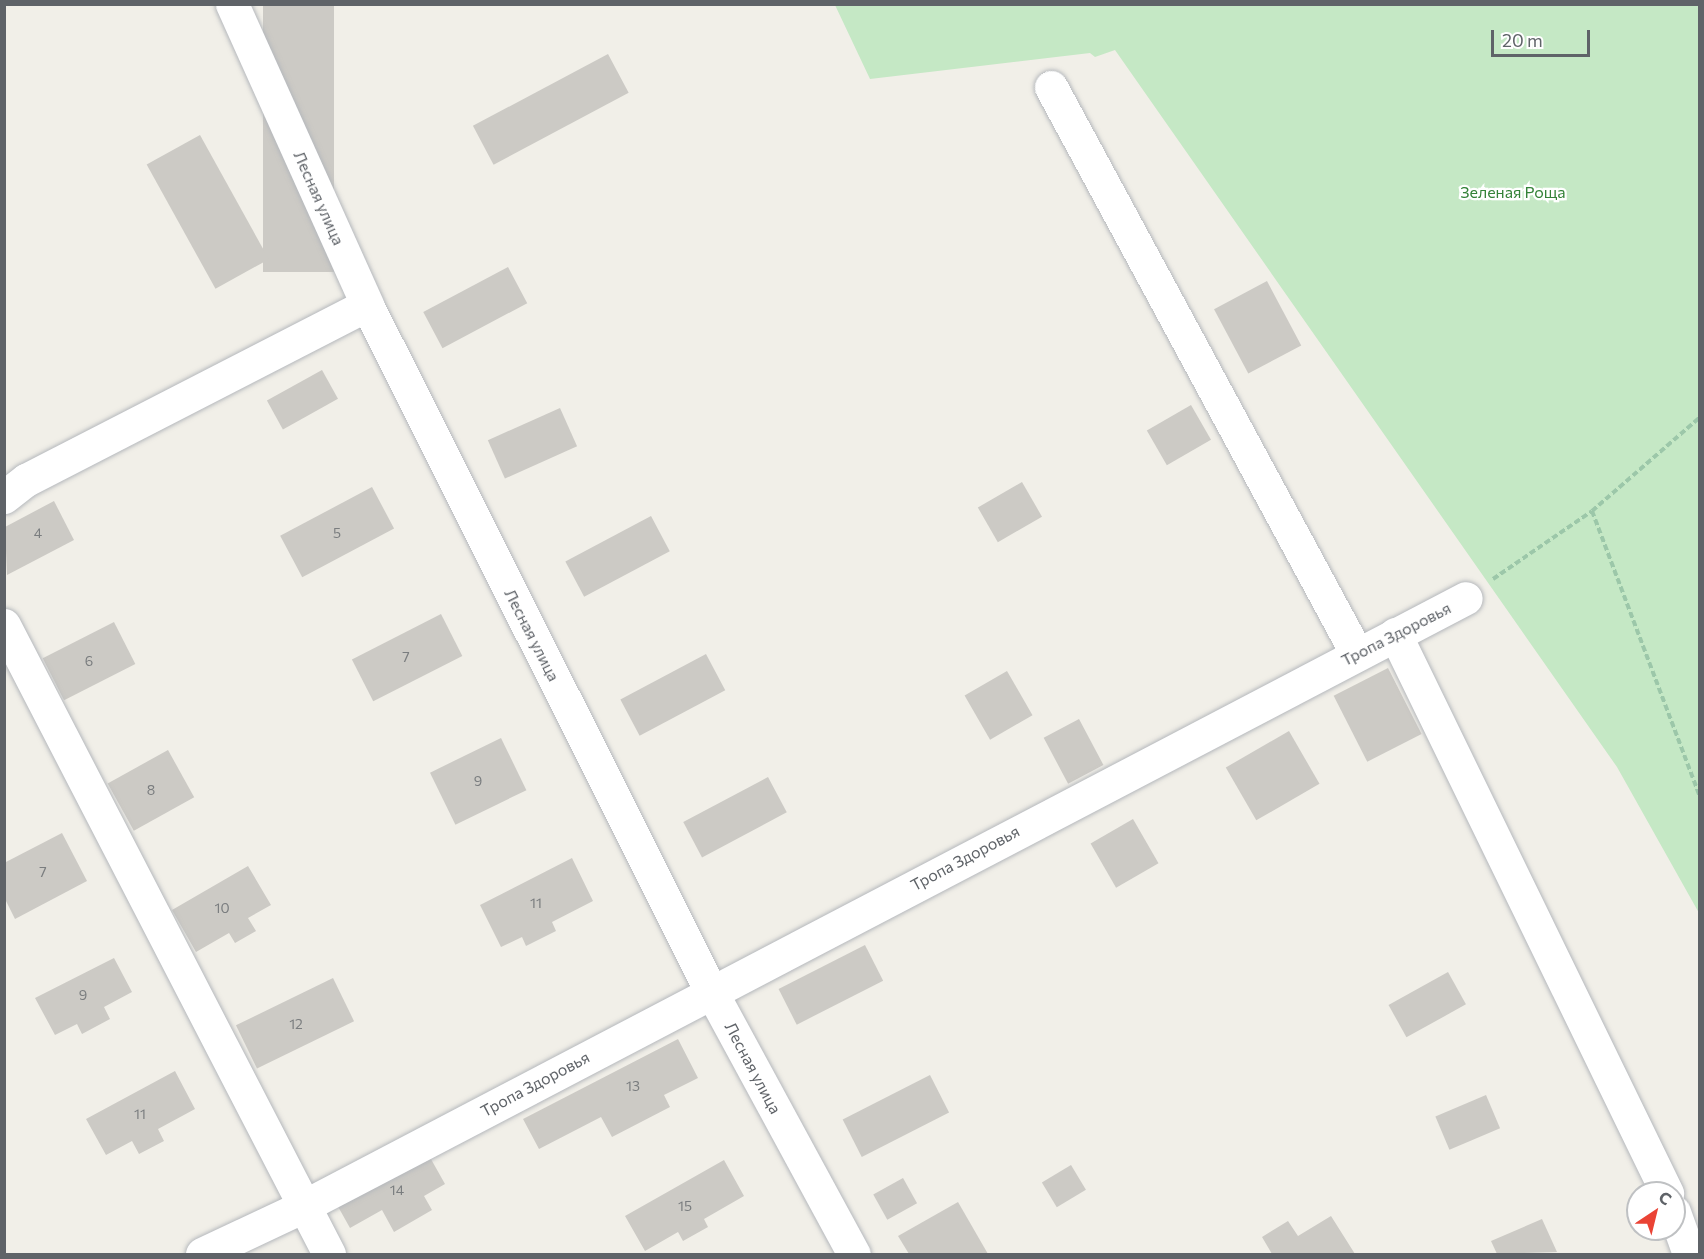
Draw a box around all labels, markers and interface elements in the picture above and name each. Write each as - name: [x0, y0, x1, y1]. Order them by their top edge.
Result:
- scale bar: [1494, 18, 1593, 56]
- text: 20 m: [1502, 29, 1543, 51]
- street label: Лесная улица: [290, 148, 348, 248]
- park label: Зеленая Роща: [1460, 182, 1566, 202]
- house number: 4: [34, 525, 42, 541]
- house number: 5: [333, 525, 341, 541]
- street label: Лесная улица: [501, 586, 563, 684]
- street label: Тропа Здоровья: [1338, 598, 1454, 670]
- house number: 7: [402, 649, 410, 665]
- house number: 6: [85, 653, 93, 669]
- house number: 9: [474, 773, 482, 789]
- house number: 8: [147, 782, 155, 798]
- street label: Тропа Здоровья: [907, 821, 1023, 895]
- house number: 7: [39, 864, 47, 880]
- house number: 11: [530, 895, 542, 911]
- house number: 10: [214, 900, 230, 916]
- house number: 9: [79, 987, 87, 1003]
- house number: 12: [289, 1016, 303, 1032]
- street label: Лесная улица: [721, 1019, 785, 1117]
- street label: Тропа Здоровья: [477, 1047, 593, 1121]
- house number: 13: [626, 1078, 640, 1094]
- house number: 11: [134, 1106, 146, 1122]
- north arrow: [1626, 1181, 1686, 1241]
- house number: 14: [390, 1182, 404, 1198]
- text: С: [1656, 1187, 1675, 1208]
- house number: 15: [678, 1198, 692, 1214]

